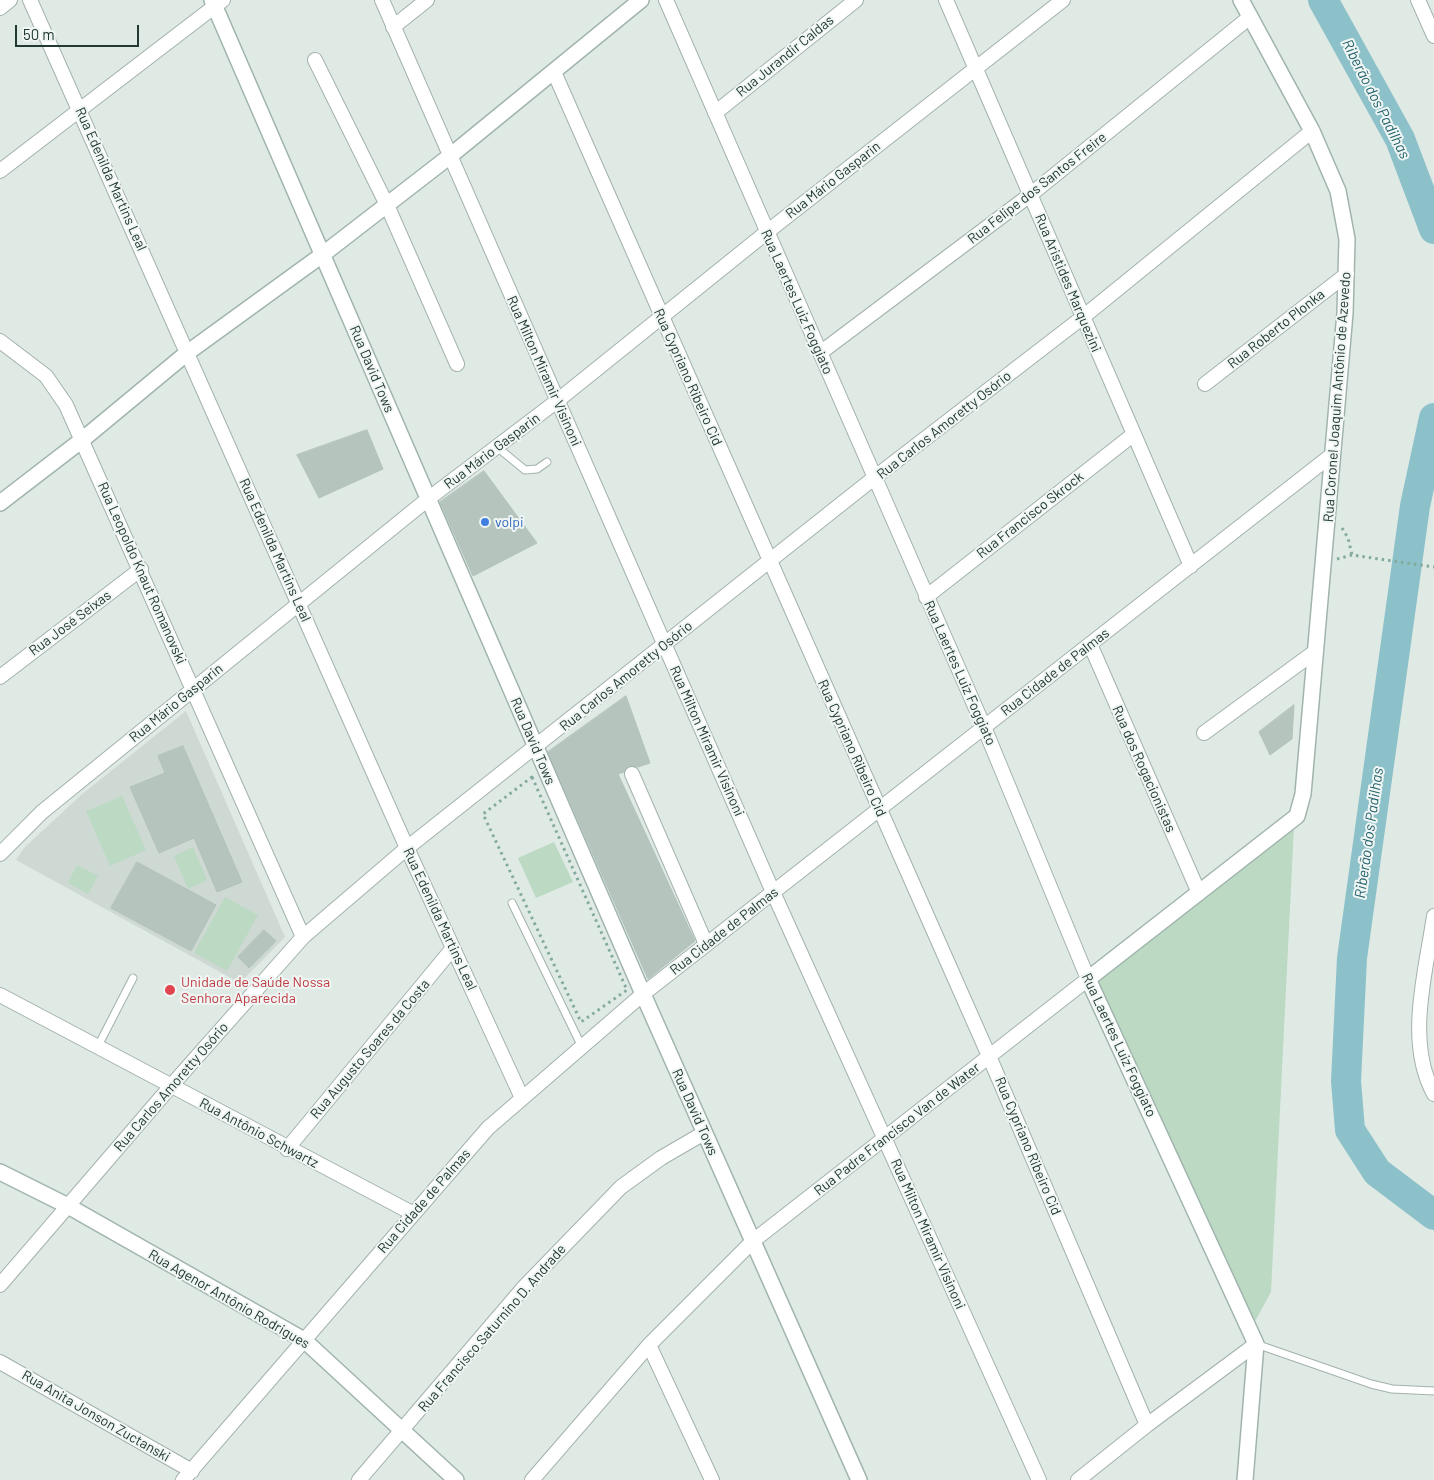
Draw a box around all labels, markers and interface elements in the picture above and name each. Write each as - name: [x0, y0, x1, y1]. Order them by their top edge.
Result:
- street label: Rua Jurandir Caldas: [733, 11, 837, 101]
- scale bar: [18, 15, 141, 47]
- text: 50 m: [23, 25, 55, 43]
- water label: Riberão dos Padilhas: [1338, 36, 1414, 162]
- street label: Rua Edenilda Martins Leal: [72, 105, 150, 253]
- street label: Rua Felipe dos Santos Freire: [964, 129, 1110, 247]
- street label: Rua Mário Gasparin: [782, 138, 884, 222]
- street label: Rua Aristides Marquezini: [1031, 211, 1105, 355]
- street label: Rua Laertes Luiz Foggiato: [757, 227, 837, 377]
- street label: Rua Coronel Joaquim Antônio de Azevedo: [1320, 271, 1354, 523]
- street label: Rua Roberto Plonka: [1224, 286, 1328, 372]
- street label: Rua Milton Miramir Visinoni: [503, 293, 585, 449]
- street label: Rua Cypriano Ribeiro Cid: [650, 306, 726, 448]
- street label: Rua David Tows: [346, 323, 398, 415]
- street label: Rua Carlos Amoretty Osório: [874, 367, 1014, 483]
- street label: Rua Mário Gasparin: [441, 409, 543, 493]
- street label: Rua Francisco Skrock: [973, 468, 1087, 562]
- street label: Rua Edenilda Martins Leal: [236, 476, 314, 624]
- street label: Rua Leopoldo Knaut Romanovski: [94, 479, 190, 667]
- place label: volpi: [495, 514, 524, 530]
- marker: volpi: [479, 516, 491, 528]
- street label: Rua José Seixas: [26, 587, 114, 659]
- street label: Rua Laertes Luiz Foggiato: [920, 598, 1000, 748]
- street label: Rua Carlos Amoretty Osório: [556, 617, 696, 735]
- street label: Rua Cidade de Palmas: [998, 625, 1112, 719]
- street label: Rua Mário Gasparin: [126, 660, 226, 746]
- street label: Rua Milton Miramir Visinoni: [666, 663, 748, 819]
- street label: Rua Cypriano Ribeiro Cid: [814, 677, 890, 819]
- street label: Rua David Tows: [507, 695, 559, 787]
- street label: Rua dos Rogacionistas: [1108, 703, 1180, 835]
- water label: Riberão dos Padilhas: [1351, 767, 1387, 899]
- street label: Rua Edenilda Martins Leal: [400, 845, 480, 993]
- street label: Rua Cidade de Palmas: [667, 884, 781, 978]
- street label: Rua Laertes Luiz Foggiato: [1078, 970, 1160, 1120]
- place label: Unidade de Saúde Nossa Senhora Aparecida: [181, 974, 330, 1006]
- street label: Rua Augusto Soares da Costa: [307, 976, 433, 1122]
- marker: Unidade de Saúde Nossa Senhora Aparecida: [163, 983, 177, 997]
- street label: Rua Carlos Amoretty Osório: [110, 1019, 232, 1155]
- street label: Rua Padre Francisco Van de Water: [811, 1059, 983, 1199]
- street label: Rua David Tows: [668, 1066, 722, 1158]
- street label: Rua Cypriano Ribeiro Cid: [991, 1074, 1065, 1218]
- street label: Rua Antônio Schwartz: [197, 1094, 321, 1172]
- street label: Rua Cidade de Palmas: [374, 1145, 474, 1257]
- street label: Rua Milton Miramir Visinoni: [887, 1156, 969, 1312]
- street label: Rua Francisco Saturnino D. Andrade: [415, 1241, 569, 1415]
- street label: Rua Agenor Antônio Rodrigues: [145, 1246, 313, 1352]
- street label: Rua Anita Jonson Zuctanski: [19, 1367, 173, 1465]

